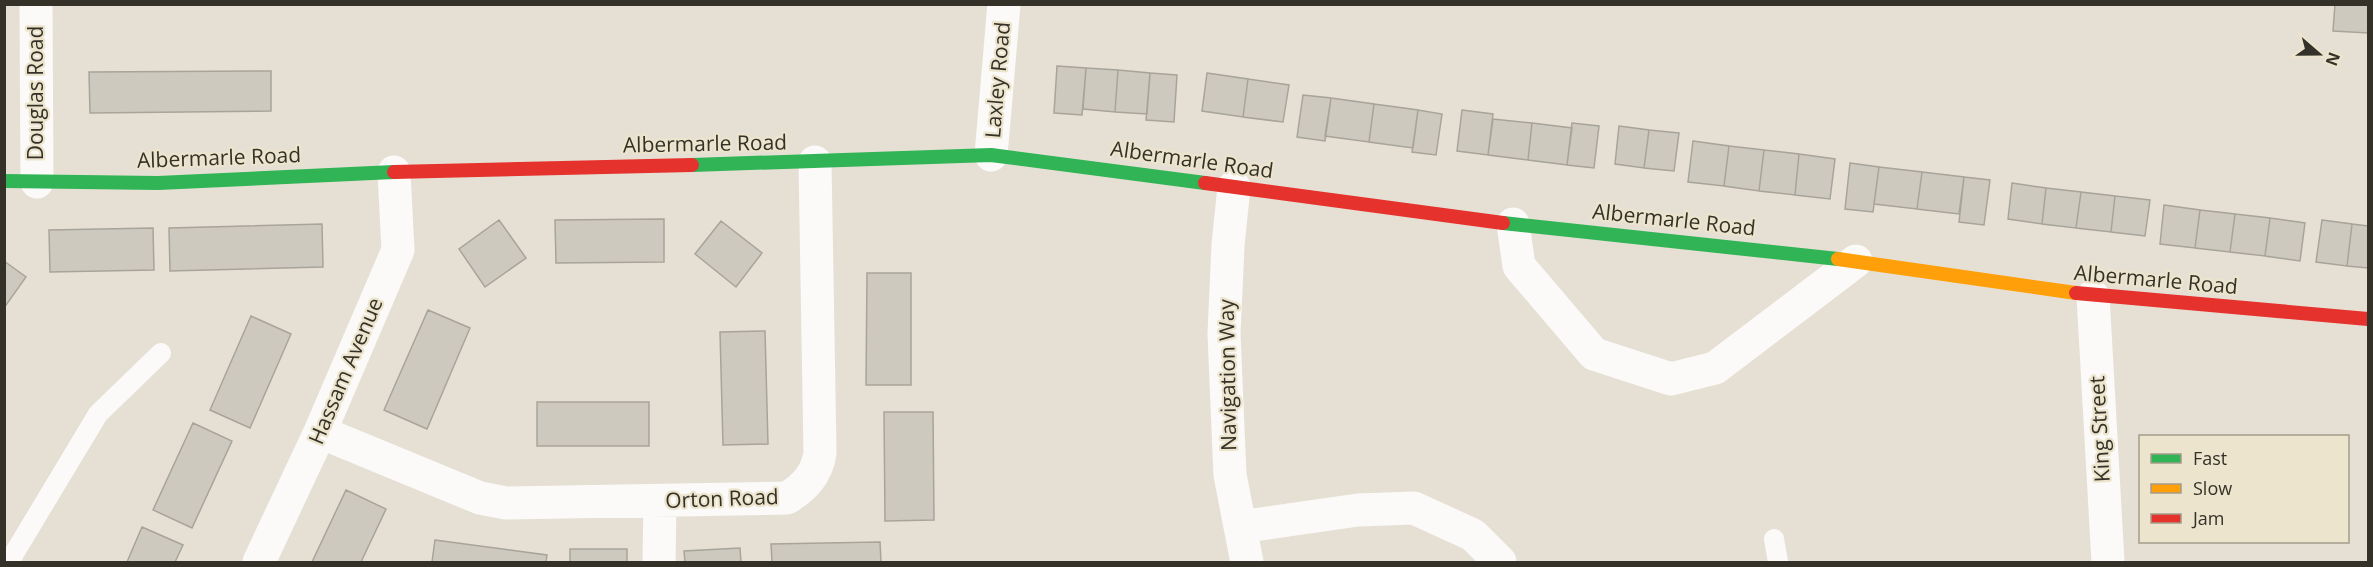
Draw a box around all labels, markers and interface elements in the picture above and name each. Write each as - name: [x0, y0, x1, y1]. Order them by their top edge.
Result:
- street label: Laxley Road: [978, 21, 1016, 139]
- north arrow: [2289, 24, 2349, 84]
- street label: Douglas Road: [21, 26, 49, 160]
- text: N: [2321, 49, 2346, 69]
- street label: Albermarle Road: [623, 128, 787, 158]
- street label: Albermarle Road: [1109, 134, 1275, 184]
- street label: Albermarle Road: [136, 140, 301, 174]
- street label: Albermarle Road: [1591, 197, 1757, 242]
- street label: Albermarle Road: [2073, 258, 2239, 300]
- street label: Hassam Avenue: [302, 293, 389, 448]
- street label: Navigation Way: [1212, 298, 1242, 451]
- street label: King Street: [2082, 375, 2116, 483]
- legend: [2139, 435, 2349, 543]
- text: Fast: [2193, 446, 2227, 470]
- text: Slow: [2193, 476, 2232, 500]
- street label: Orton Road: [665, 482, 779, 514]
- text: Jam: [2191, 506, 2225, 530]

